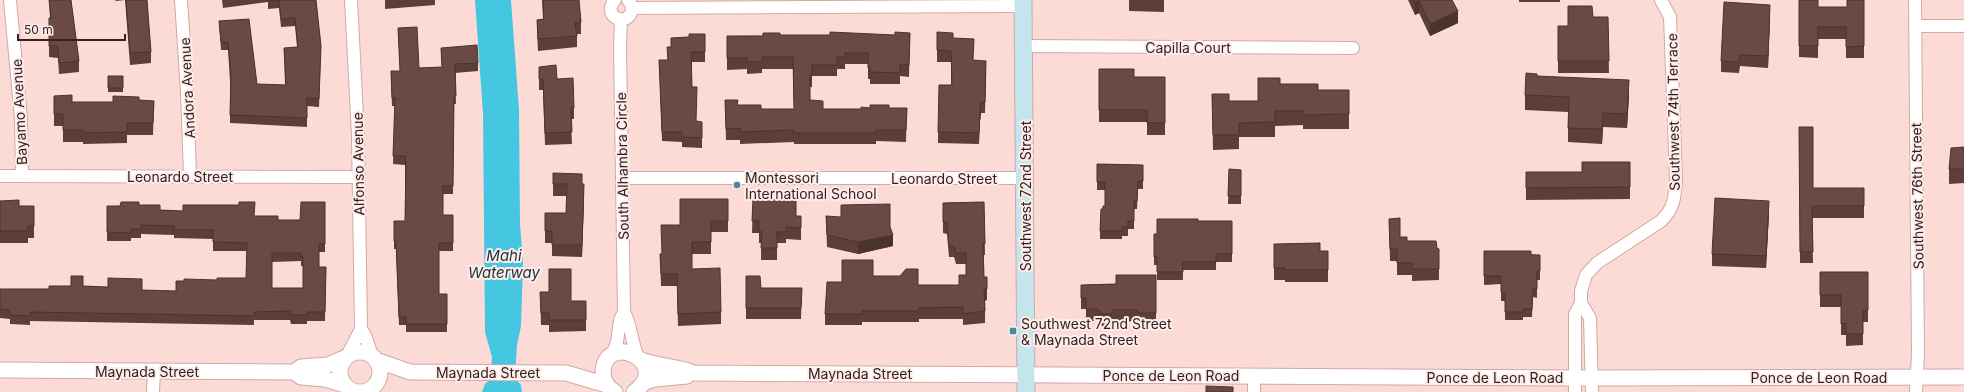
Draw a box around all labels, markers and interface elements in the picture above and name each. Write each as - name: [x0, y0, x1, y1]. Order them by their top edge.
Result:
- scale bar: [18, 16, 125, 42]
- text: 50 m: [24, 22, 53, 37]
- street label: Southwest 74th Terrace: [1663, 33, 1683, 191]
- street label: Andora Avenue: [176, 37, 198, 139]
- street label: Capilla Court: [1145, 39, 1231, 56]
- street label: Bayamo Avenue: [8, 58, 30, 166]
- street label: South Alhambra Circle: [612, 92, 632, 240]
- street label: Alfonso Avenue: [349, 112, 367, 216]
- street label: Southwest 72nd Street: [1017, 120, 1034, 271]
- street label: Southwest 76th Street: [1907, 122, 1927, 269]
- street label: Leonardo Street: [127, 168, 233, 185]
- place label: Montessori International School: [745, 169, 877, 202]
- street label: Leonardo Street: [891, 170, 997, 187]
- marker: Montessori International School: [732, 180, 742, 190]
- water label: Mahi Waterway: [468, 246, 540, 282]
- place label: Southwest 72nd Street & Maynada Street: [1021, 315, 1172, 348]
- marker: Southwest 72nd Street & Maynada Street: [1008, 326, 1018, 336]
- street label: Maynada Street: [95, 363, 200, 380]
- street label: Maynada Street: [436, 364, 541, 381]
- street label: Maynada Street: [808, 365, 913, 382]
- street label: Ponce de Leon Road: [1103, 367, 1239, 384]
- street label: Ponce de Leon Road: [1427, 369, 1563, 386]
- street label: Ponce de Leon Road: [1751, 369, 1887, 386]

